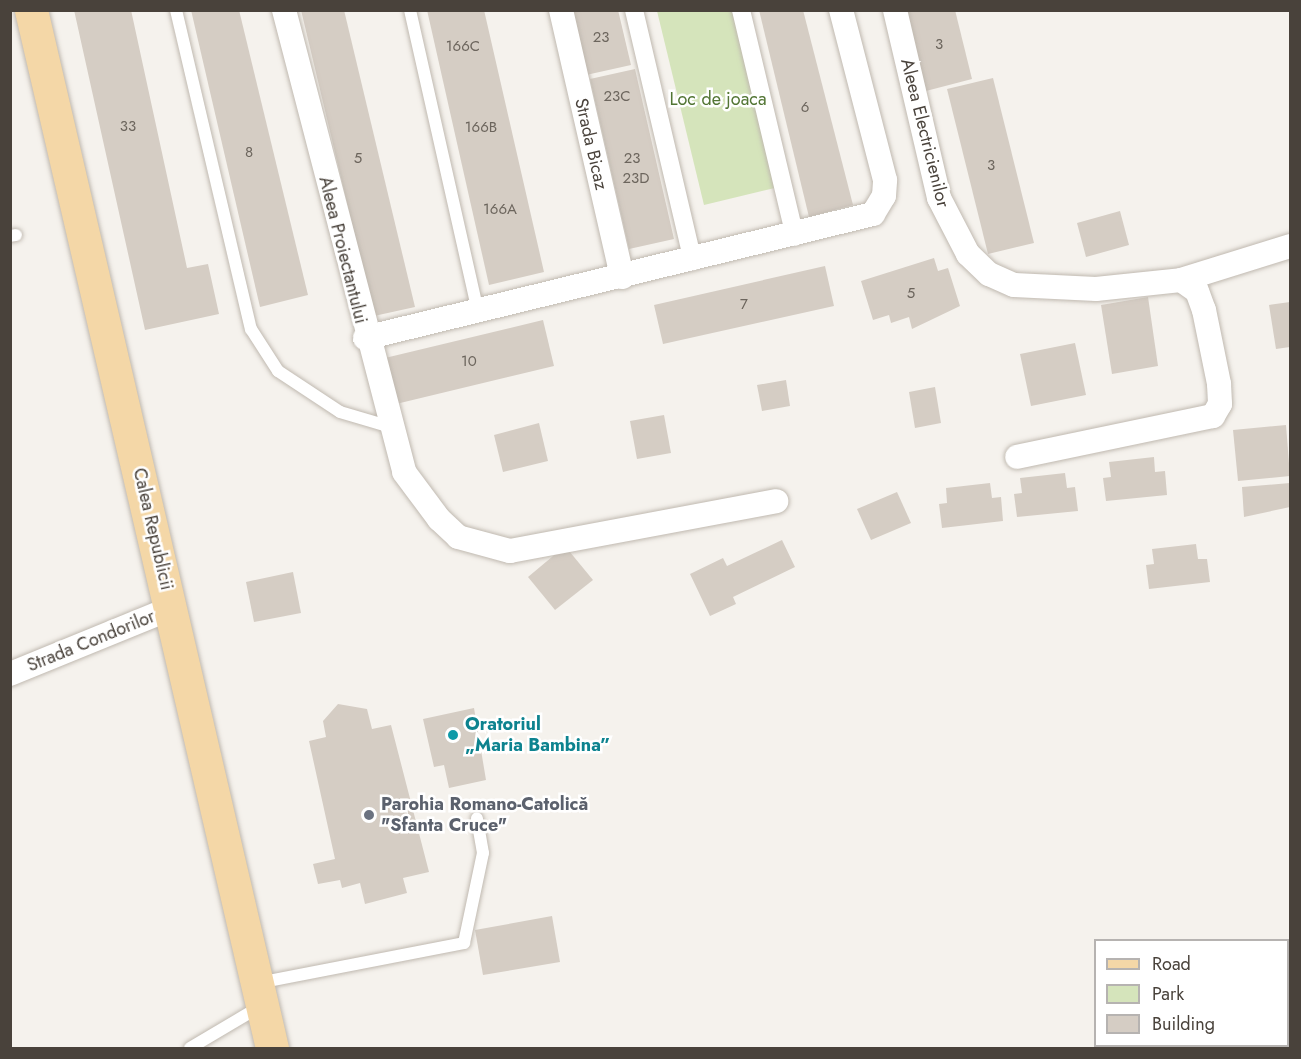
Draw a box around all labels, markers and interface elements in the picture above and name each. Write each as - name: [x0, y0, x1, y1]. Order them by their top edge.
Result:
- house number: 23: [593, 29, 609, 47]
- house number: 3: [935, 36, 943, 54]
- house number: 166C: [446, 38, 480, 56]
- street label: Aleea Electricienilor: [896, 56, 954, 210]
- house number: 23C: [604, 88, 630, 106]
- park label: Loc de joaca: [669, 88, 767, 110]
- street label: Strada Bicaz: [570, 96, 612, 192]
- house number: 6: [801, 99, 809, 117]
- house number: 33: [120, 118, 136, 136]
- house number: 166B: [465, 119, 497, 137]
- house number: 8: [245, 144, 253, 162]
- house number: 5: [354, 150, 362, 168]
- house number: 23: [624, 150, 640, 168]
- house number: 3: [987, 157, 995, 175]
- house number: 23D: [623, 170, 649, 188]
- street label: Aleea Proiectantului: [314, 174, 372, 326]
- house number: 166A: [483, 201, 517, 219]
- house number: 5: [907, 285, 915, 303]
- house number: 7: [740, 296, 748, 314]
- house number: 10: [461, 353, 477, 371]
- street label: Calea Republicii: [128, 466, 178, 592]
- street label: Strada Condorilor: [24, 606, 158, 676]
- place label: Oratoriul „Maria Bambina”: [465, 714, 610, 756]
- marker: Oratoriul „Maria Bambina”: [446, 728, 460, 742]
- place label: Parohia Romano-Catolică "Sfanta Cruce": [381, 794, 588, 836]
- marker: Parohia Romano-Catolică "Sfanta Cruce": [362, 808, 376, 822]
- legend: [1094, 939, 1289, 1047]
- text: Road: [1152, 951, 1191, 977]
- text: Park: [1152, 981, 1184, 1007]
- text: Building: [1152, 1011, 1215, 1037]

